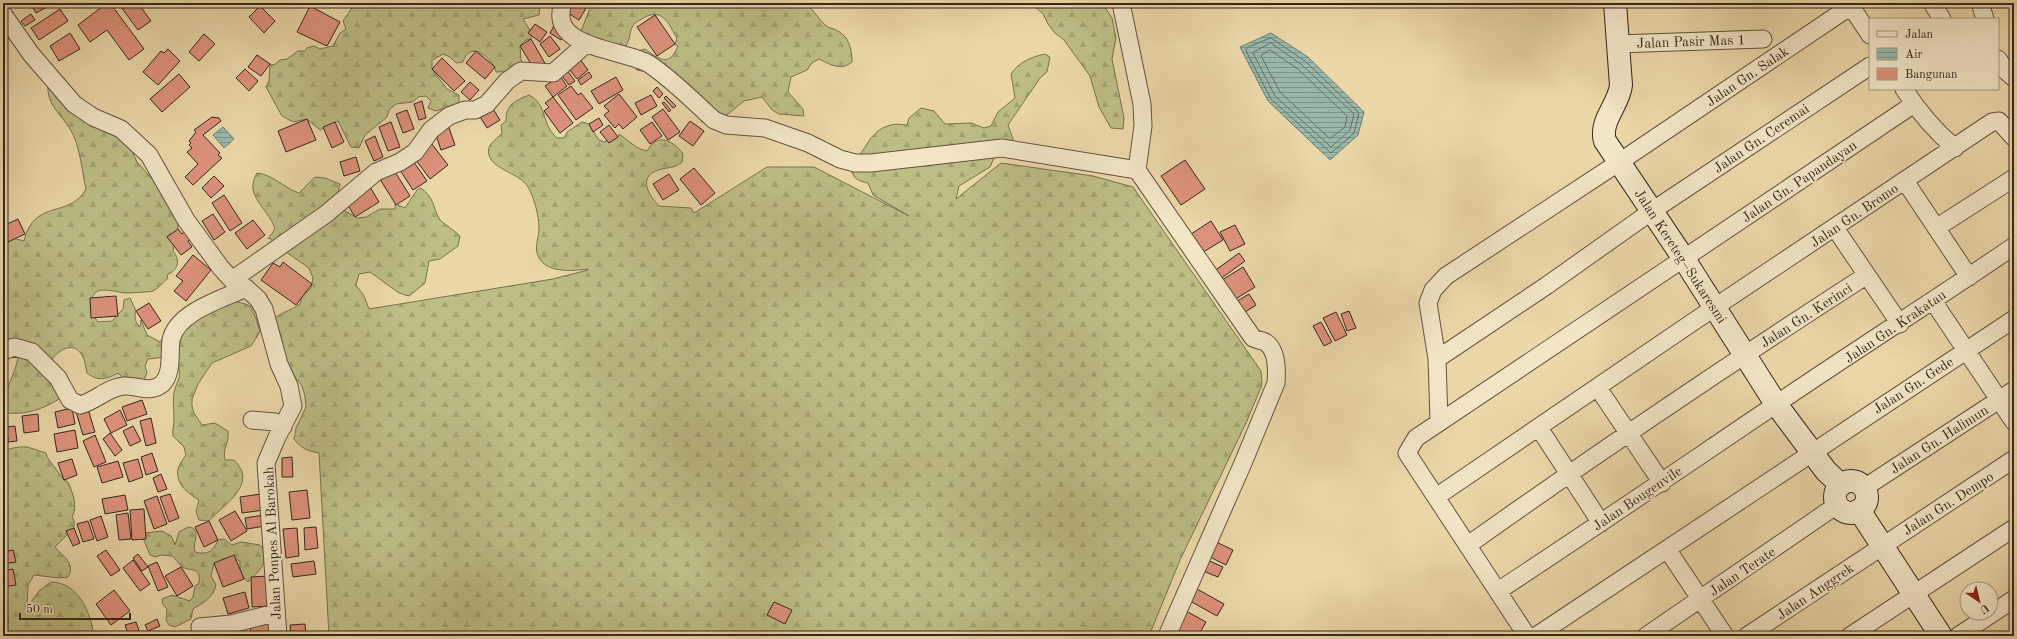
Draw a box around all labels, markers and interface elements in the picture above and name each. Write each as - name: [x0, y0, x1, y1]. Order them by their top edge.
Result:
- legend: [1869, 18, 1999, 90]
- text: Jalan: [1905, 29, 1934, 41]
- street label: Jalan Pasir Mas 1: [1636, 33, 1746, 51]
- street label: Jalan Gn. Salak: [1704, 44, 1791, 109]
- text: Air: [1905, 49, 1922, 61]
- text: Bangunan: [1905, 69, 1958, 81]
- street label: Jalan Gn. Ceremai: [1711, 102, 1812, 176]
- street label: Jalan Gn. Papandayan: [1740, 138, 1860, 225]
- street label: Jalan Gn. Bromo: [1808, 181, 1901, 250]
- street label: Jalan Kereteg–Sukaresmi: [1632, 187, 1729, 326]
- street label: Jalan Gn. Kerinci: [1758, 281, 1855, 351]
- street label: Jalan Gn. Krakatau: [1842, 288, 1949, 366]
- street label: Jalan Gn. Gede: [1871, 355, 1956, 417]
- street label: Jalan Gn. Halimun: [1888, 403, 1991, 477]
- street label: Jalan Bougenvile: [1591, 464, 1684, 534]
- street label: Jalan Ponpes Al Barokah: [262, 466, 284, 620]
- street label: Jalan Gn. Dempo: [1901, 469, 1996, 538]
- street label: Jalan Terate: [1707, 545, 1778, 599]
- street label: Jalan Anggrek: [1775, 561, 1857, 623]
- north arrow: [1959, 581, 1999, 621]
- scale bar: [20, 595, 130, 621]
- text: U: [1977, 601, 1991, 615]
- text: 50 m: [26, 603, 53, 616]

